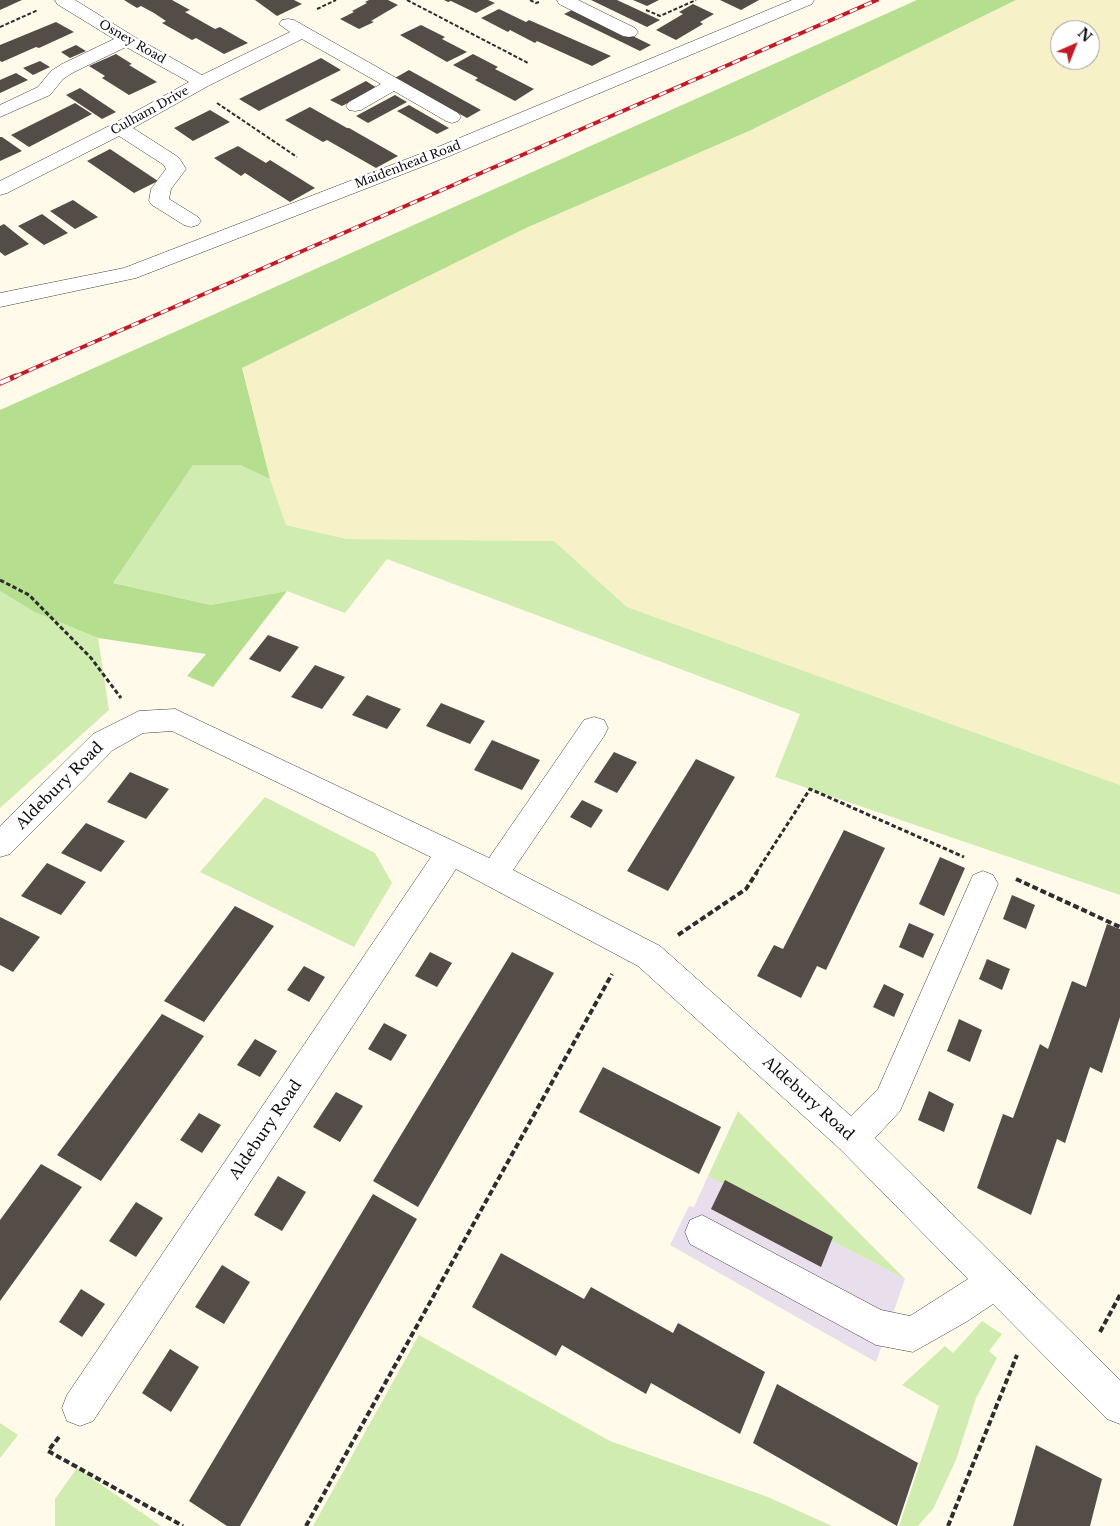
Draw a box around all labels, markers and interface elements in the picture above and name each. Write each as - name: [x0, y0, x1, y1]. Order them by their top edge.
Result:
- street label: Osney Road: [96, 17, 168, 67]
- north arrow: [1050, 20, 1100, 70]
- text: N: [1074, 24, 1096, 46]
- street label: Culham Drive: [108, 84, 192, 138]
- street label: Maidenhead Road: [353, 138, 463, 192]
- street label: Aldebury Road: [13, 739, 107, 833]
- street label: Aldebury Road: [759, 1054, 857, 1144]
- street label: Aldebury Road: [226, 1077, 306, 1183]

